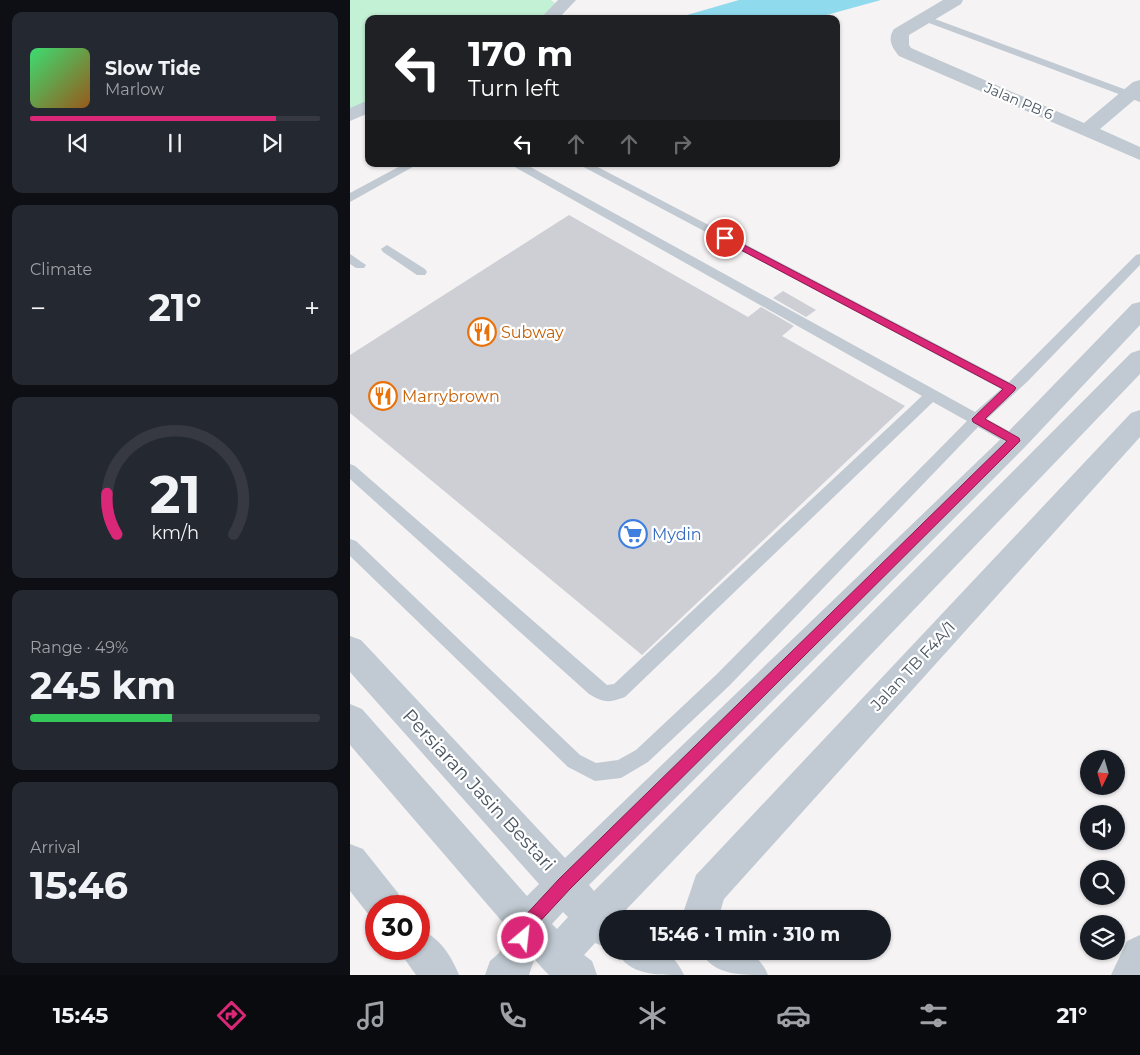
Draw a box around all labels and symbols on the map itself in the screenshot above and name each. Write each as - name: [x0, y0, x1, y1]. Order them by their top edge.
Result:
- street label: Jalan PB 6: [981, 78, 1057, 124]
- pin: [704, 217, 746, 259]
- restaurant icon: Subway: [467, 317, 497, 347]
- place label: Subway: [501, 323, 564, 342]
- restaurant icon: Marrybrown: [368, 381, 398, 411]
- place label: Marrybrown: [402, 387, 500, 406]
- supermarket icon: Mydin: [618, 519, 648, 549]
- place label: Mydin: [652, 525, 702, 544]
- street label: Jalan TB F4A/1: [866, 617, 959, 715]
- street label: Persiaran Jasin Bestari: [398, 704, 560, 876]
- north arrow: [1080, 750, 1125, 795]
- speed limit sign: 30: [365, 895, 430, 960]
- position arrow: [496, 911, 548, 963]

